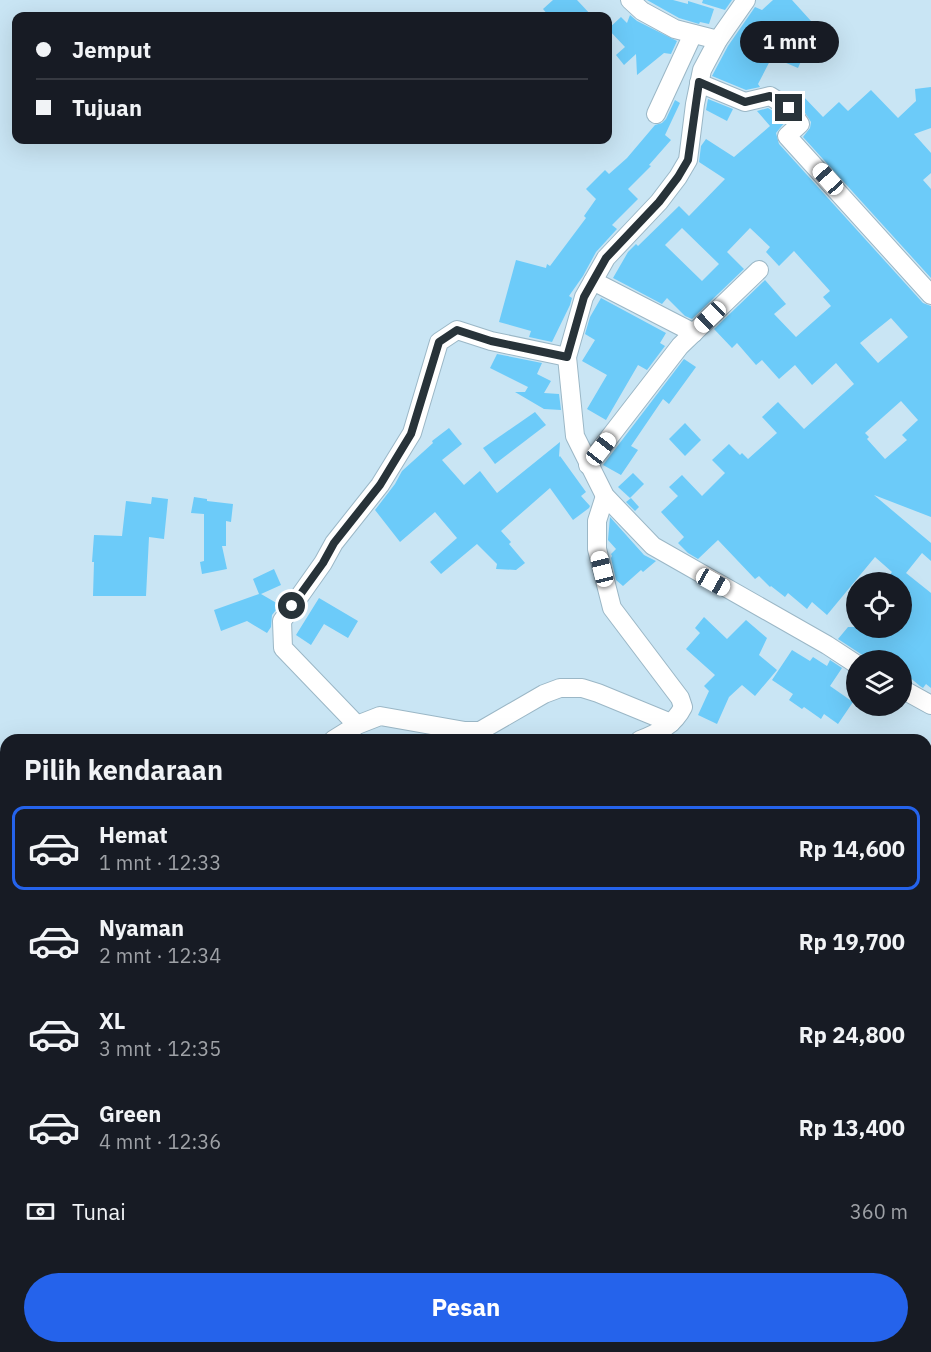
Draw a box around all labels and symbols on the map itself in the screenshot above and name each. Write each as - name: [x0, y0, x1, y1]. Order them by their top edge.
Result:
- callout: 1 mnt: [740, 21, 838, 63]
- route end: [775, 94, 802, 121]
- car: [809, 160, 847, 198]
- car: [691, 298, 729, 336]
- car: [583, 429, 619, 469]
- car: [589, 549, 615, 589]
- car: [693, 565, 733, 599]
- route start: [278, 592, 305, 619]

